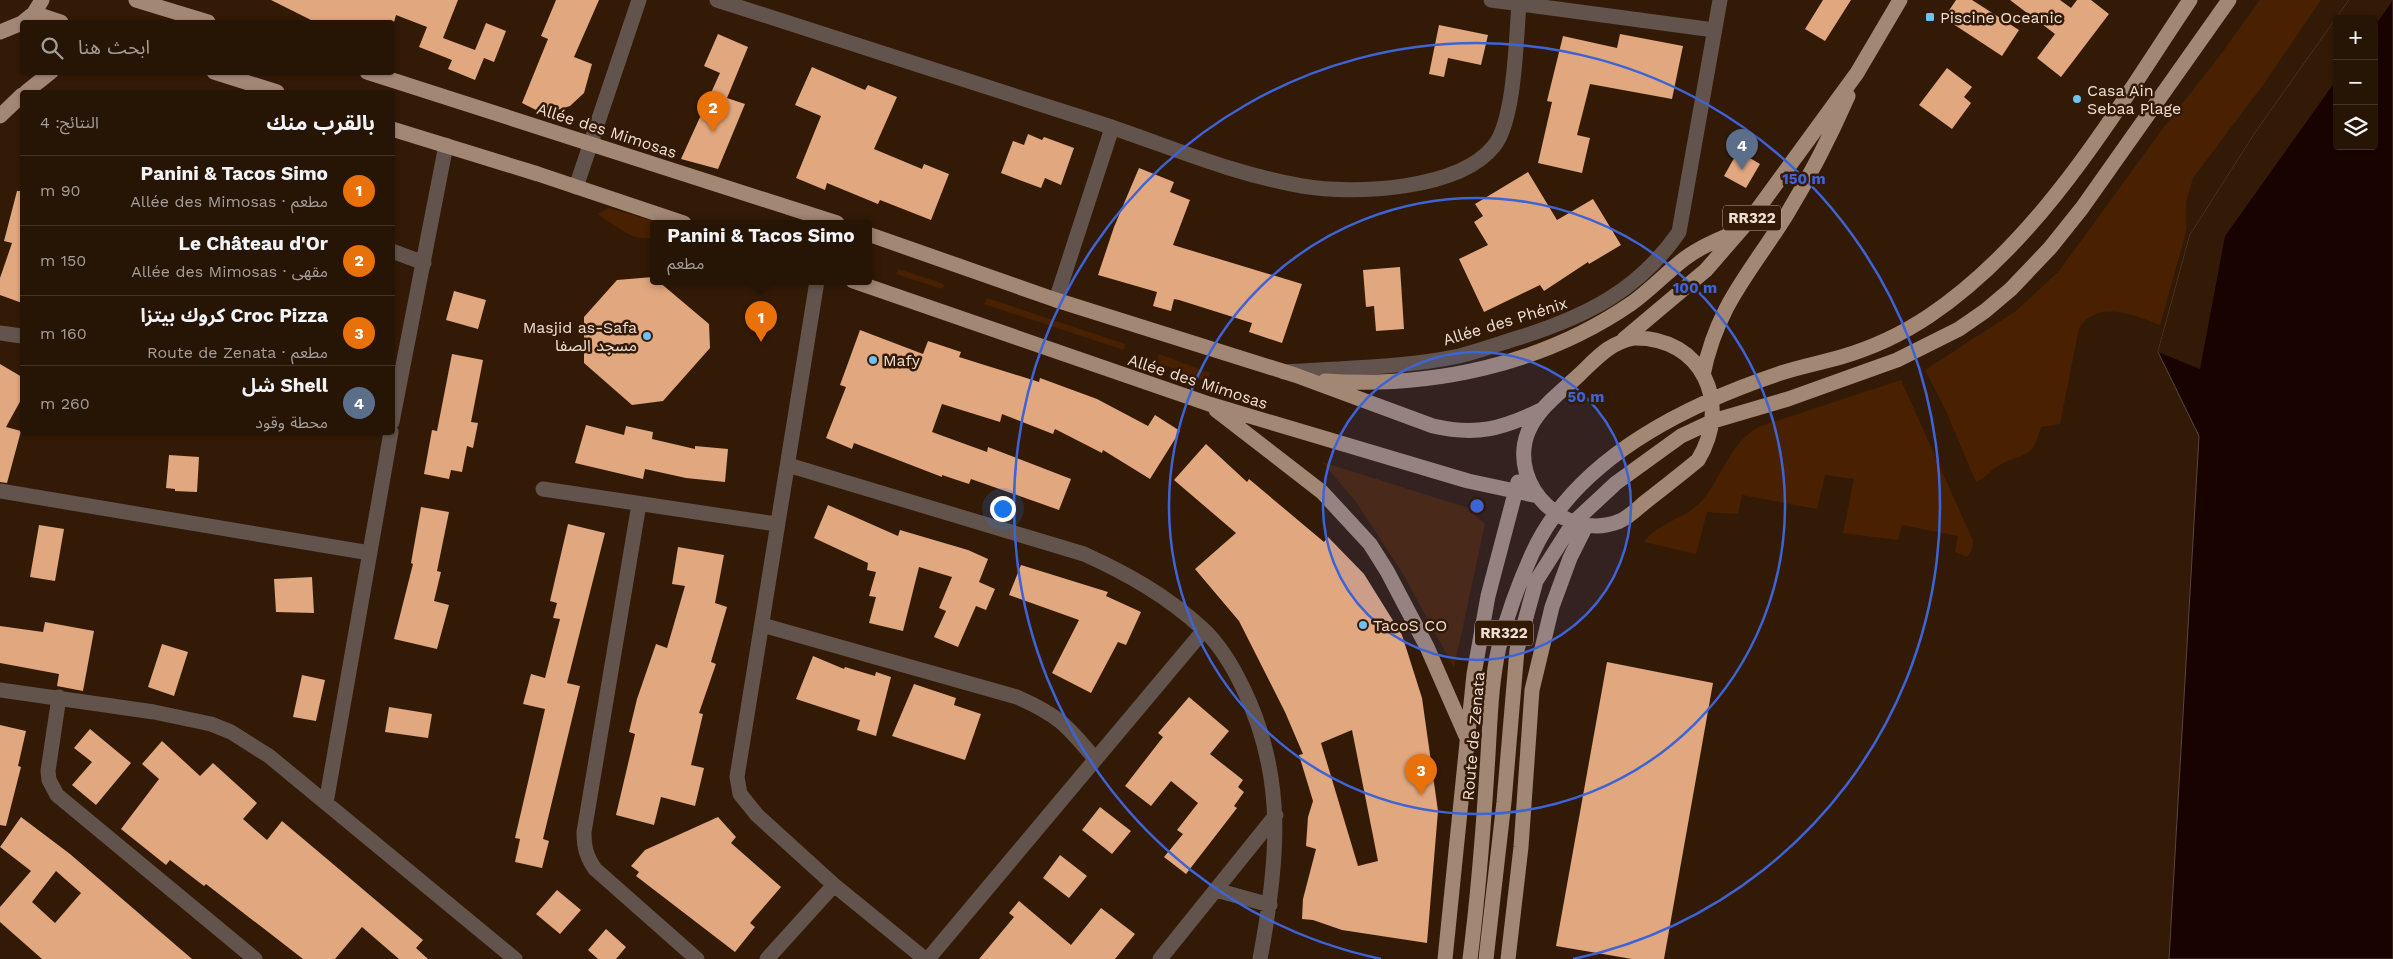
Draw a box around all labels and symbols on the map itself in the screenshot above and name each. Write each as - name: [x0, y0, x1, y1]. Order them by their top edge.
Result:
- place label: Piscine Oceanic: [1940, 8, 2063, 27]
- marker: Piscine Oceanic: [1924, 11, 1936, 23]
- place label: Casa Ain Sebaa Plage: [2087, 81, 2181, 118]
- pin: 2: [697, 91, 729, 132]
- marker: Casa Ain Sebaa Plage: [2071, 93, 2083, 105]
- street label: Allée des Mimosas: [534, 99, 679, 162]
- pin: 4: [1726, 129, 1758, 170]
- text: 150 m: [1782, 170, 1826, 188]
- road number: RR322: [1723, 206, 1781, 230]
- text: 100 m: [1673, 279, 1717, 297]
- street label: Allée des Phénix: [1441, 294, 1570, 349]
- pin: 1: [745, 301, 777, 342]
- place label: Masjid as-Safa مسجد الصفا: [523, 318, 637, 355]
- marker: Masjid as-Safa مسجد الصفا: [641, 330, 653, 342]
- street label: Allée des Mimosas: [1125, 350, 1270, 413]
- place label: Mafy: [883, 351, 921, 370]
- marker: Mafy: [867, 354, 879, 366]
- text: 50 m: [1568, 388, 1604, 406]
- your location: [990, 496, 1016, 522]
- centre of rings: [1468, 497, 1486, 515]
- place label: TacoS CO: [1373, 616, 1447, 635]
- marker: TacoS CO: [1357, 619, 1369, 631]
- road number: RR322: [1475, 620, 1533, 646]
- street label: Route de Zenata: [1458, 671, 1489, 801]
- pin: 3: [1405, 754, 1437, 795]

